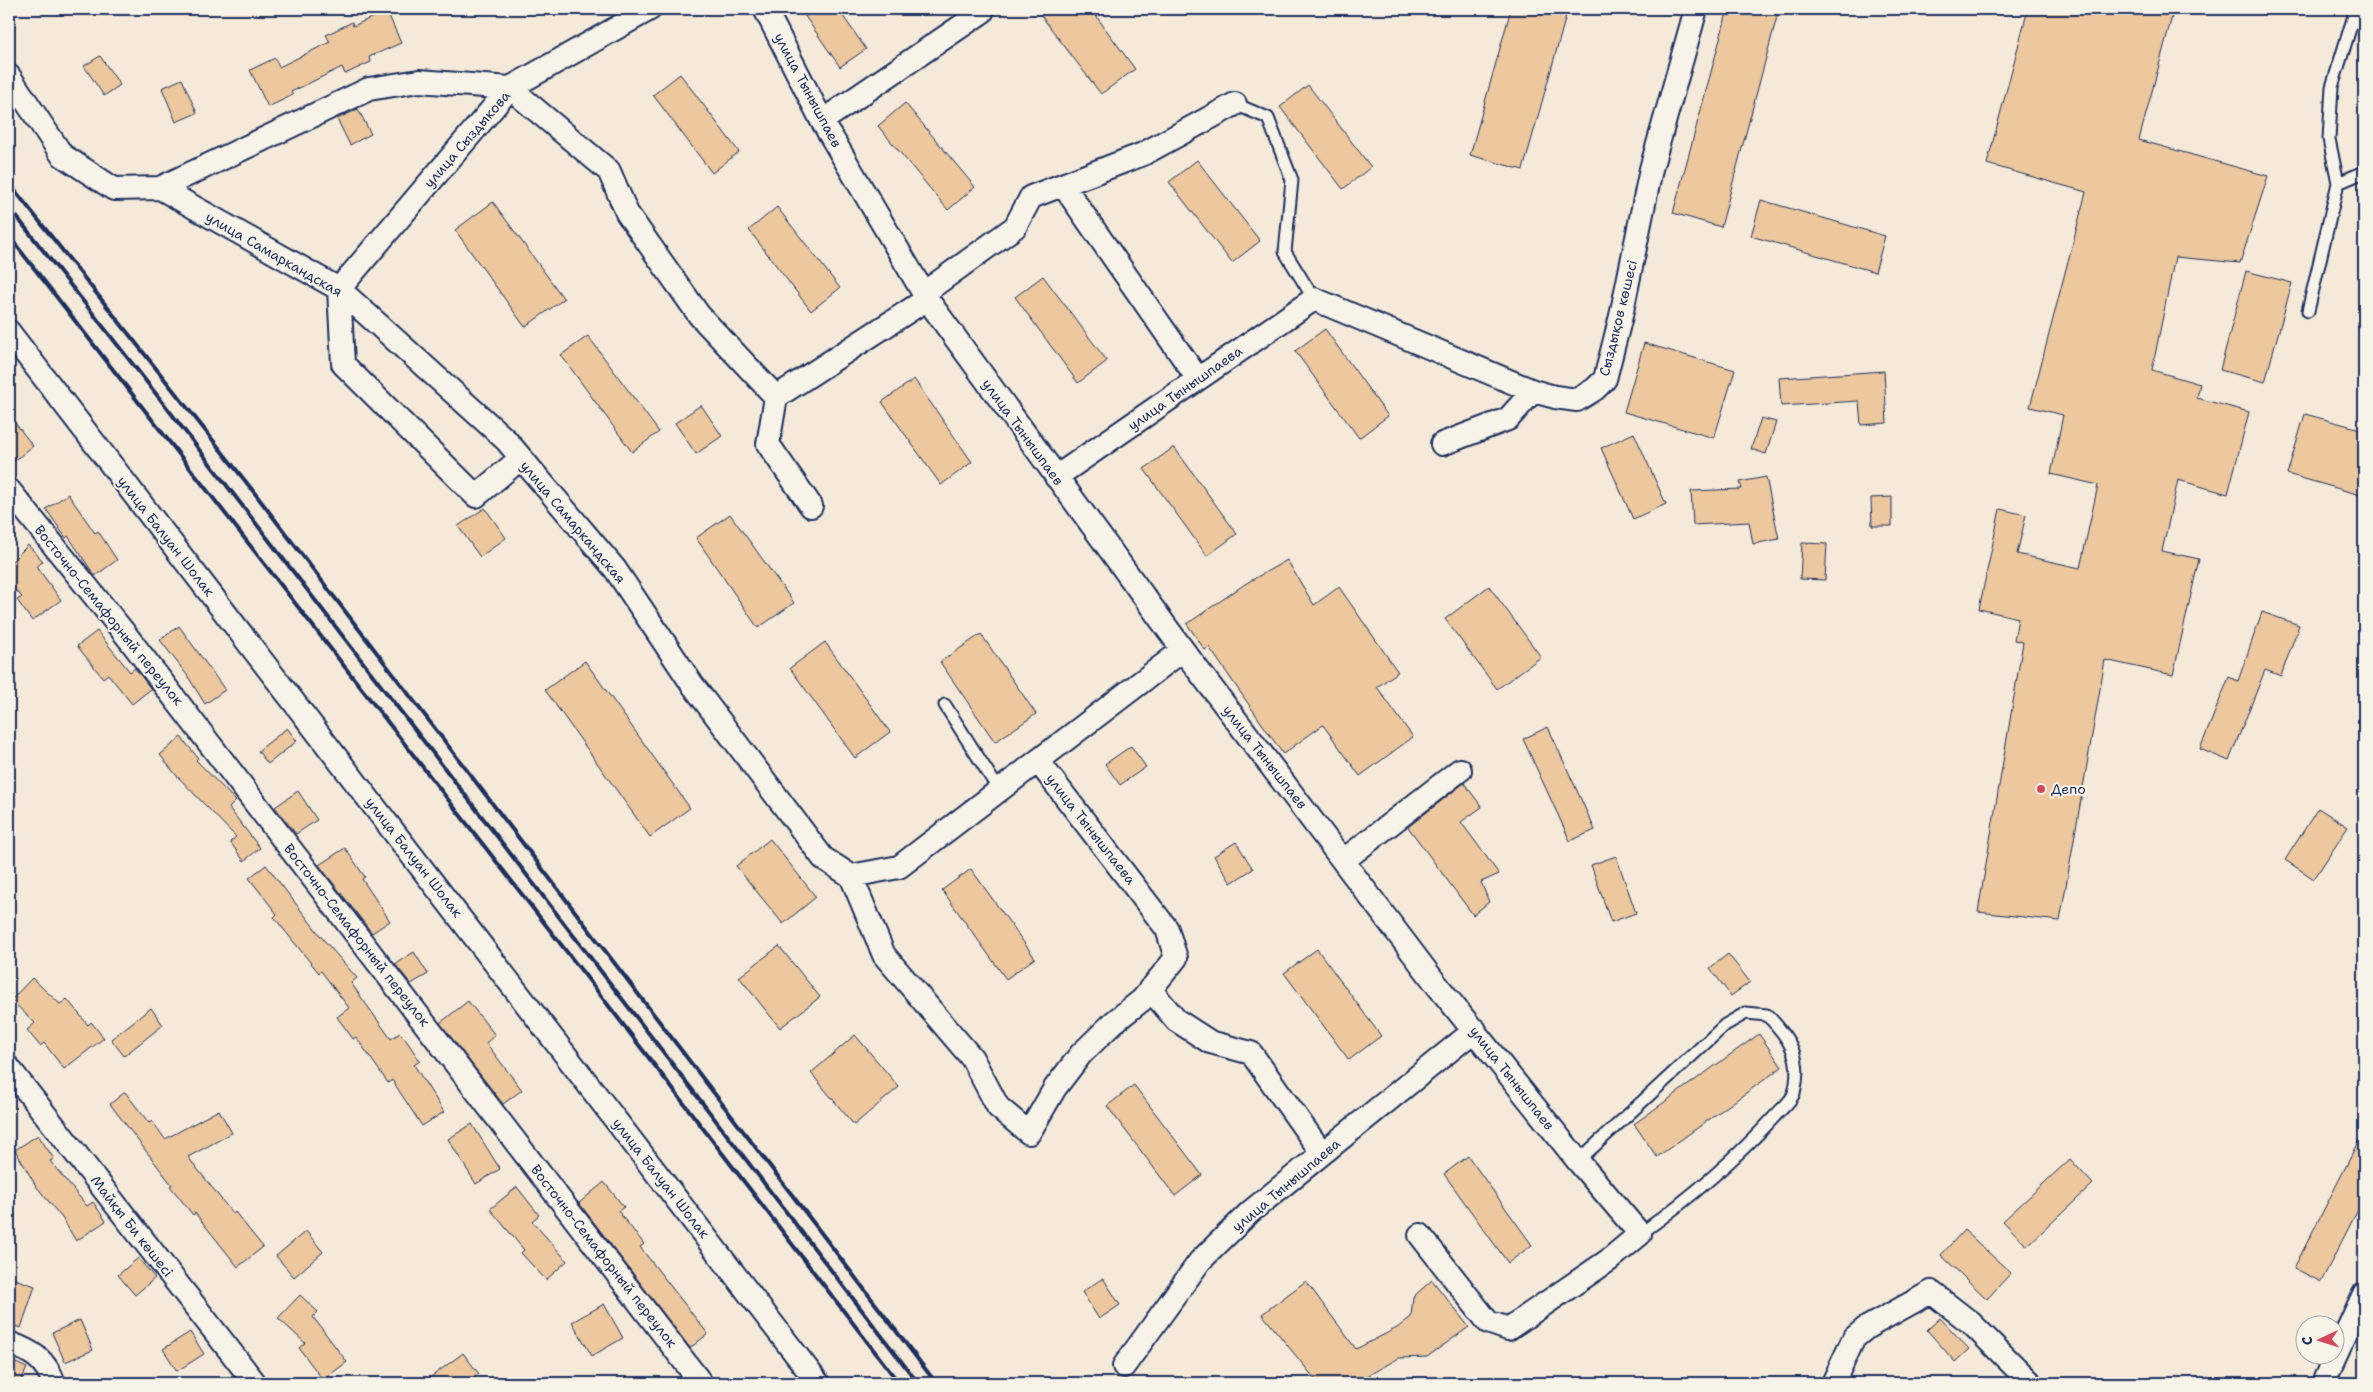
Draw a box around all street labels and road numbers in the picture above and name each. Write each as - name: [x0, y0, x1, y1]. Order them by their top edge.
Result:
- street label: улица Тынышпаев: [770, 30, 846, 150]
- street label: улица Сыздыкова: [420, 87, 514, 191]
- street label: улица Самаркандская: [202, 207, 346, 301]
- street label: Сыздықов көшесі: [1595, 258, 1641, 378]
- street label: улица Тынышпаева: [1124, 341, 1246, 434]
- street label: улица Тынышпаев: [978, 375, 1068, 489]
- street label: улица Самаркандская: [516, 457, 630, 587]
- street label: улица Балуан Шолак: [113, 472, 219, 600]
- street label: Восточно-Семафорный переулок: [31, 521, 188, 709]
- street label: улица Тынышпаев: [1219, 701, 1311, 813]
- street label: улица Тынышпаева: [1042, 770, 1140, 888]
- street label: улица Балуан Шолак: [361, 793, 467, 921]
- street label: Восточно-Семафорный переулок: [280, 840, 434, 1030]
- street label: улица Тынышпаев: [1466, 1022, 1558, 1134]
- street label: улица Балуан Шолак: [608, 1114, 714, 1242]
- street label: улица Тынышпаева: [1228, 1134, 1344, 1236]
- street label: Восточно-Семафорный переулок: [527, 1161, 681, 1351]
- street label: Майқы Би көшесі: [87, 1172, 177, 1280]

